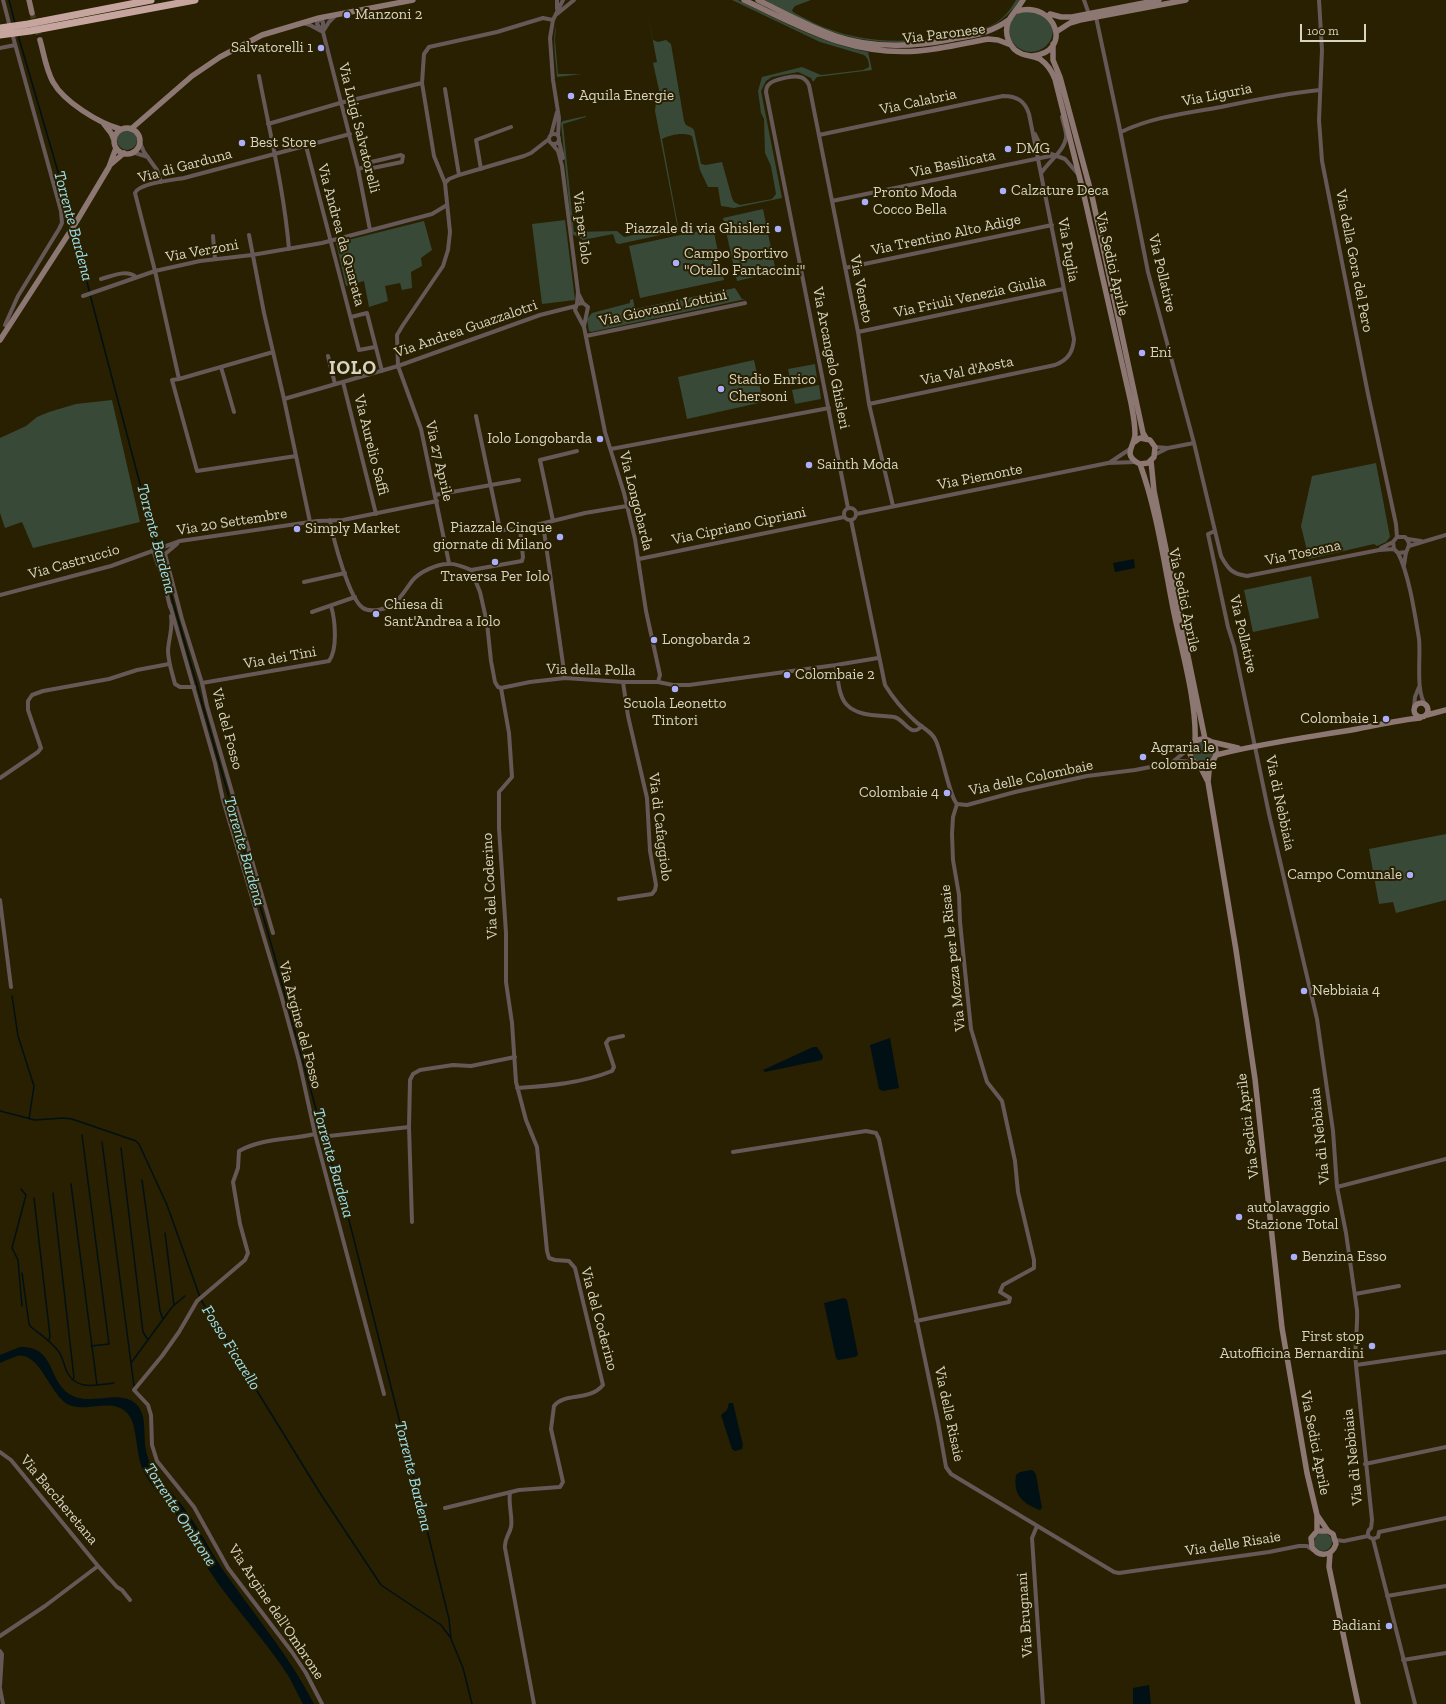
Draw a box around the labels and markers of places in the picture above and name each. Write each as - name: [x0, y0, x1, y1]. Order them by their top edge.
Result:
- place label: Manzoni 2: [355, 6, 422, 24]
- marker: Manzoni 2: [342, 10, 352, 20]
- place label: Salvatorelli 1: [231, 39, 313, 57]
- marker: Salvatorelli 1: [316, 43, 326, 53]
- place label: Aquila Energie: [579, 87, 674, 105]
- marker: Aquila Energie: [566, 91, 576, 101]
- place label: Best Store: [250, 134, 316, 152]
- marker: Best Store: [237, 138, 247, 148]
- place label: DMG: [1016, 140, 1050, 158]
- marker: DMG: [1003, 144, 1013, 154]
- place label: Calzature Deca: [1011, 182, 1109, 200]
- place label: Pronto Moda Cocco Bella: [873, 184, 957, 219]
- marker: Calzature Deca: [998, 186, 1008, 196]
- marker: Pronto Moda Cocco Bella: [860, 197, 870, 207]
- place label: Piazzale di via Ghisleri: [625, 220, 770, 238]
- marker: Piazzale di via Ghisleri: [773, 224, 783, 234]
- place label: Campo Sportivo "Otello Fantaccini": [684, 245, 805, 280]
- marker: Campo Sportivo "Otello Fantaccini": [671, 258, 681, 268]
- place label: Eni: [1150, 344, 1172, 362]
- marker: Eni: [1137, 348, 1147, 358]
- place label: Stadio Enrico Chersoni: [729, 371, 816, 406]
- marker: Stadio Enrico Chersoni: [716, 384, 726, 394]
- place label: Iolo Longobarda: [487, 430, 592, 448]
- marker: Iolo Longobarda: [595, 434, 605, 444]
- place label: Sainth Moda: [817, 456, 898, 474]
- marker: Sainth Moda: [804, 460, 814, 470]
- place label: Piazzale Cinque giornate di Milano: [433, 519, 552, 554]
- place label: Simply Market: [305, 520, 400, 538]
- marker: Simply Market: [292, 524, 302, 534]
- marker: Piazzale Cinque giornate di Milano: [555, 532, 565, 542]
- marker: Traversa Per Iolo: [490, 557, 500, 567]
- place label: Traversa Per Iolo: [440, 568, 550, 586]
- place label: Chiesa di Sant'Andrea a Iolo: [384, 596, 500, 631]
- marker: Chiesa di Sant'Andrea a Iolo: [371, 609, 381, 619]
- place label: Longobarda 2: [662, 631, 751, 649]
- marker: Longobarda 2: [649, 635, 659, 645]
- place label: Colombaie 2: [795, 666, 875, 684]
- marker: Colombaie 2: [782, 670, 792, 680]
- marker: Scuola Leonetto Tintori: [670, 684, 680, 694]
- place label: Scuola Leonetto Tintori: [623, 695, 727, 730]
- place label: Colombaie 1: [1300, 710, 1378, 728]
- marker: Colombaie 1: [1381, 714, 1391, 724]
- place label: Agraria le colombaie: [1151, 739, 1217, 774]
- marker: Agraria le colombaie: [1138, 752, 1148, 762]
- place label: Colombaie 4: [859, 784, 939, 802]
- marker: Colombaie 4: [942, 788, 952, 798]
- place label: Campo Comunale: [1287, 866, 1402, 884]
- marker: Campo Comunale: [1405, 870, 1415, 880]
- place label: Nebbiaia 4: [1312, 982, 1380, 1000]
- marker: Nebbiaia 4: [1299, 986, 1309, 996]
- place label: autolavaggio Stazione Total: [1247, 1199, 1339, 1234]
- marker: autolavaggio Stazione Total: [1234, 1212, 1244, 1222]
- place label: Benzina Esso: [1302, 1248, 1387, 1266]
- marker: Benzina Esso: [1289, 1252, 1299, 1262]
- place label: First stop Autofficina Bernardini: [1220, 1328, 1364, 1363]
- marker: First stop Autofficina Bernardini: [1367, 1341, 1377, 1351]
- place label: Badiani: [1332, 1617, 1381, 1635]
- marker: Badiani: [1384, 1621, 1394, 1631]

